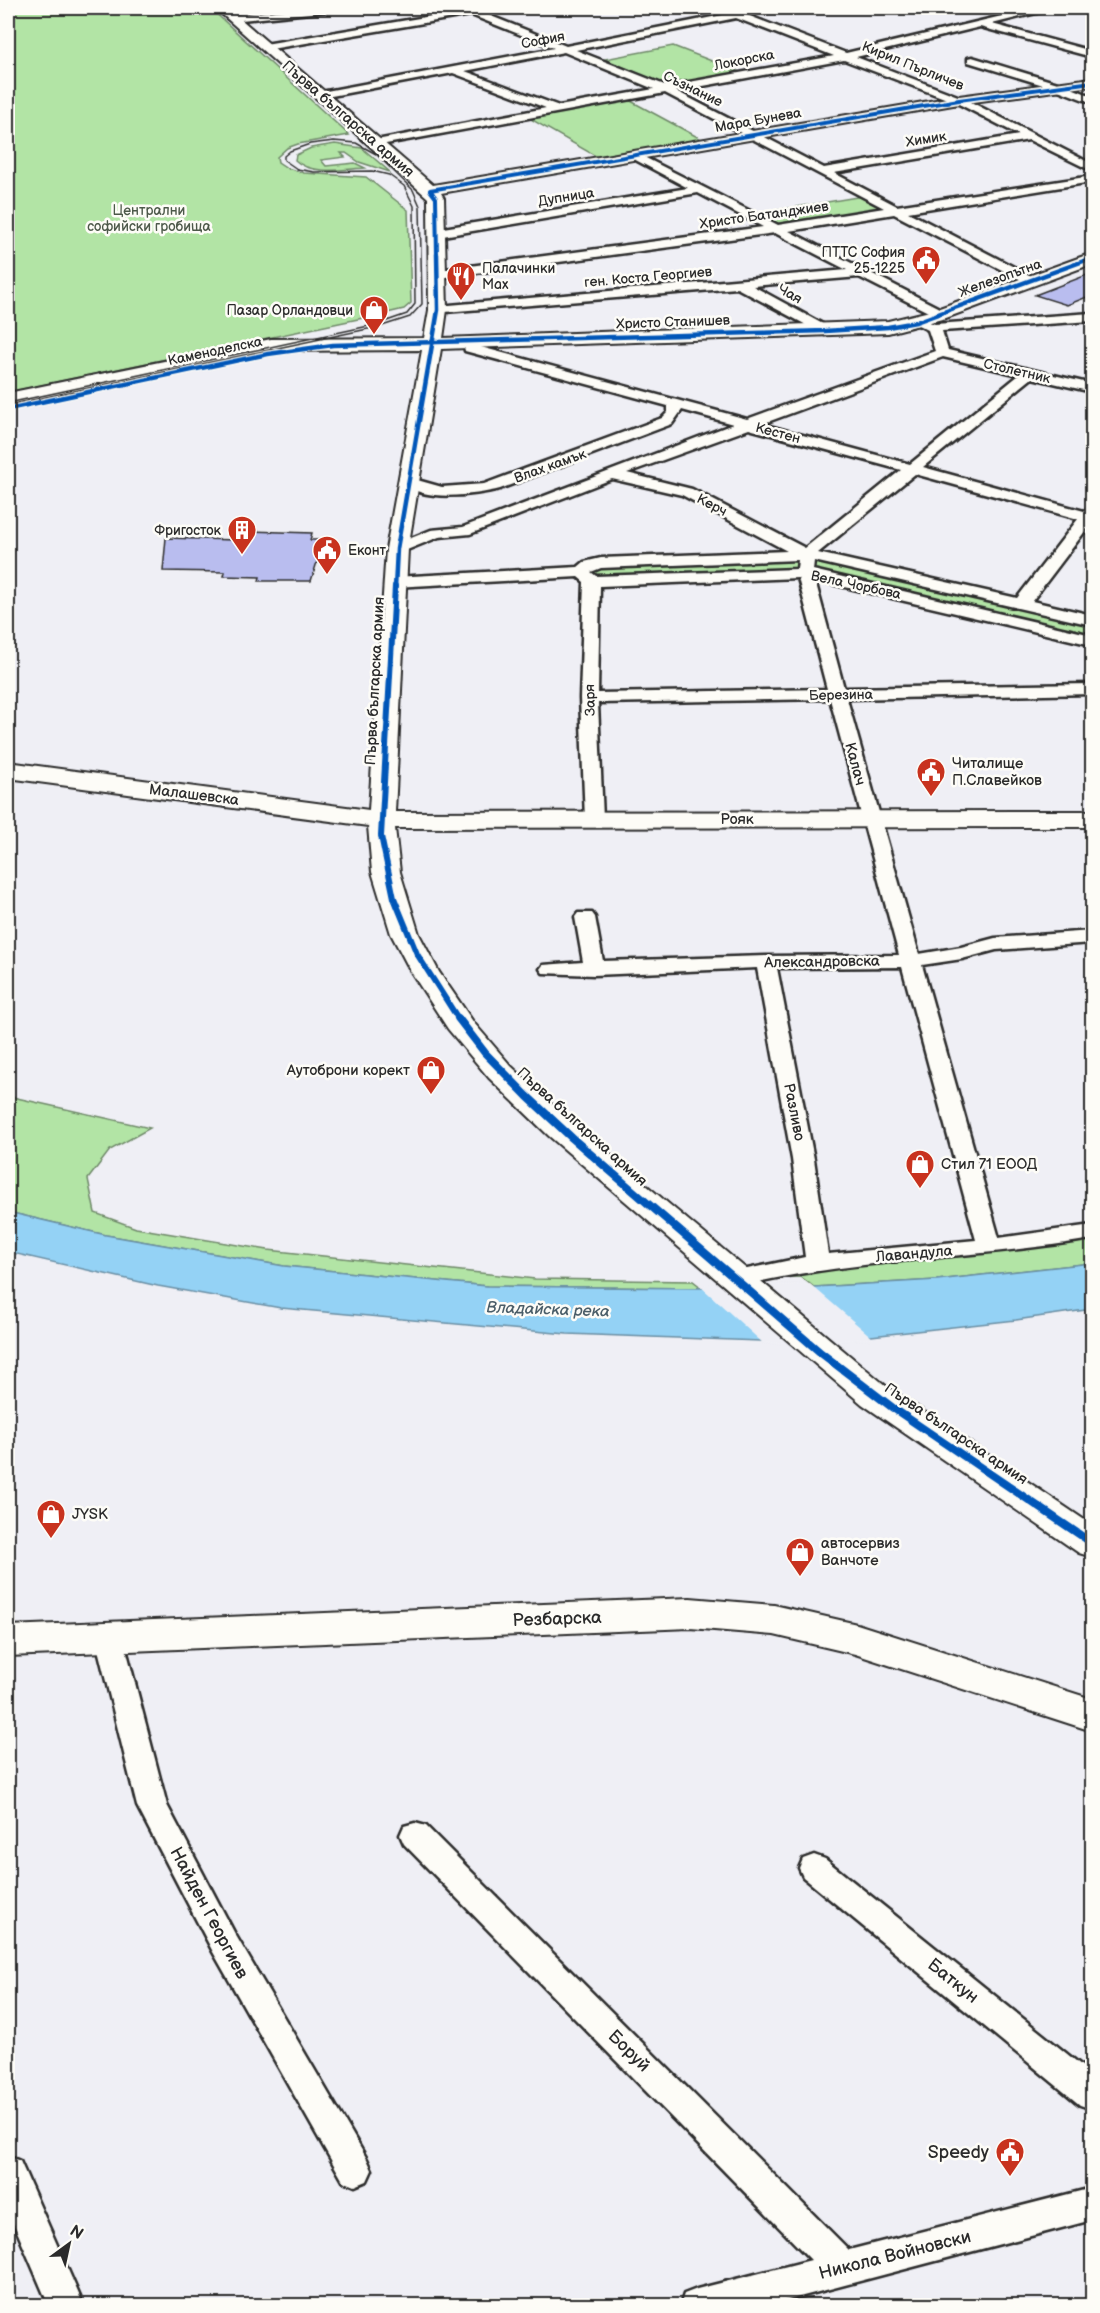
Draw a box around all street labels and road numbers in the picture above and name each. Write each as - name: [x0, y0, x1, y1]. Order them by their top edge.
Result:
- street label: София: [520, 27, 566, 53]
- street label: Кирил Пърличев: [860, 38, 967, 94]
- street label: Локорска: [711, 46, 776, 74]
- street label: Първа българска армия: [278, 56, 418, 182]
- street label: Съзнание: [661, 67, 726, 111]
- street label: Мара Бунева: [713, 104, 803, 136]
- street label: Химик: [905, 127, 948, 151]
- street label: Дупница: [537, 184, 596, 210]
- street label: Христо Батанджиев: [698, 197, 830, 232]
- street label: Железопътна: [956, 255, 1045, 301]
- street label: ген. Коста Георгиев: [583, 263, 713, 291]
- street label: Чая: [775, 280, 805, 308]
- street label: Христо Станишев: [616, 311, 731, 332]
- street label: Каменоделска: [166, 333, 264, 369]
- street label: Столетник: [982, 355, 1053, 387]
- street label: Кестен: [754, 419, 802, 447]
- street label: Влах камък: [512, 445, 589, 487]
- street label: Керч: [694, 490, 730, 520]
- street label: Вела Чорбова: [809, 567, 903, 603]
- street label: Първа българска армия: [361, 596, 389, 766]
- street label: Заря: [581, 684, 599, 716]
- street label: Березина: [809, 686, 874, 704]
- street label: Калач: [840, 740, 870, 788]
- street label: Малашевска: [148, 780, 240, 810]
- street label: Рояк: [720, 810, 754, 829]
- street label: Александровска: [763, 951, 880, 973]
- street label: Първа българска армия: [513, 1063, 651, 1191]
- street label: Разливо: [779, 1082, 809, 1143]
- street label: Лавандула: [874, 1241, 953, 1267]
- street label: Първа българска армия: [881, 1379, 1031, 1489]
- street label: Резбарска: [512, 1607, 602, 1631]
- street label: Найден Георгиев: [165, 1843, 253, 1983]
- street label: Баткун: [923, 1954, 983, 2008]
- street label: Боруй: [604, 2026, 654, 2076]
- street label: Никола Войновски: [817, 2226, 973, 2284]

